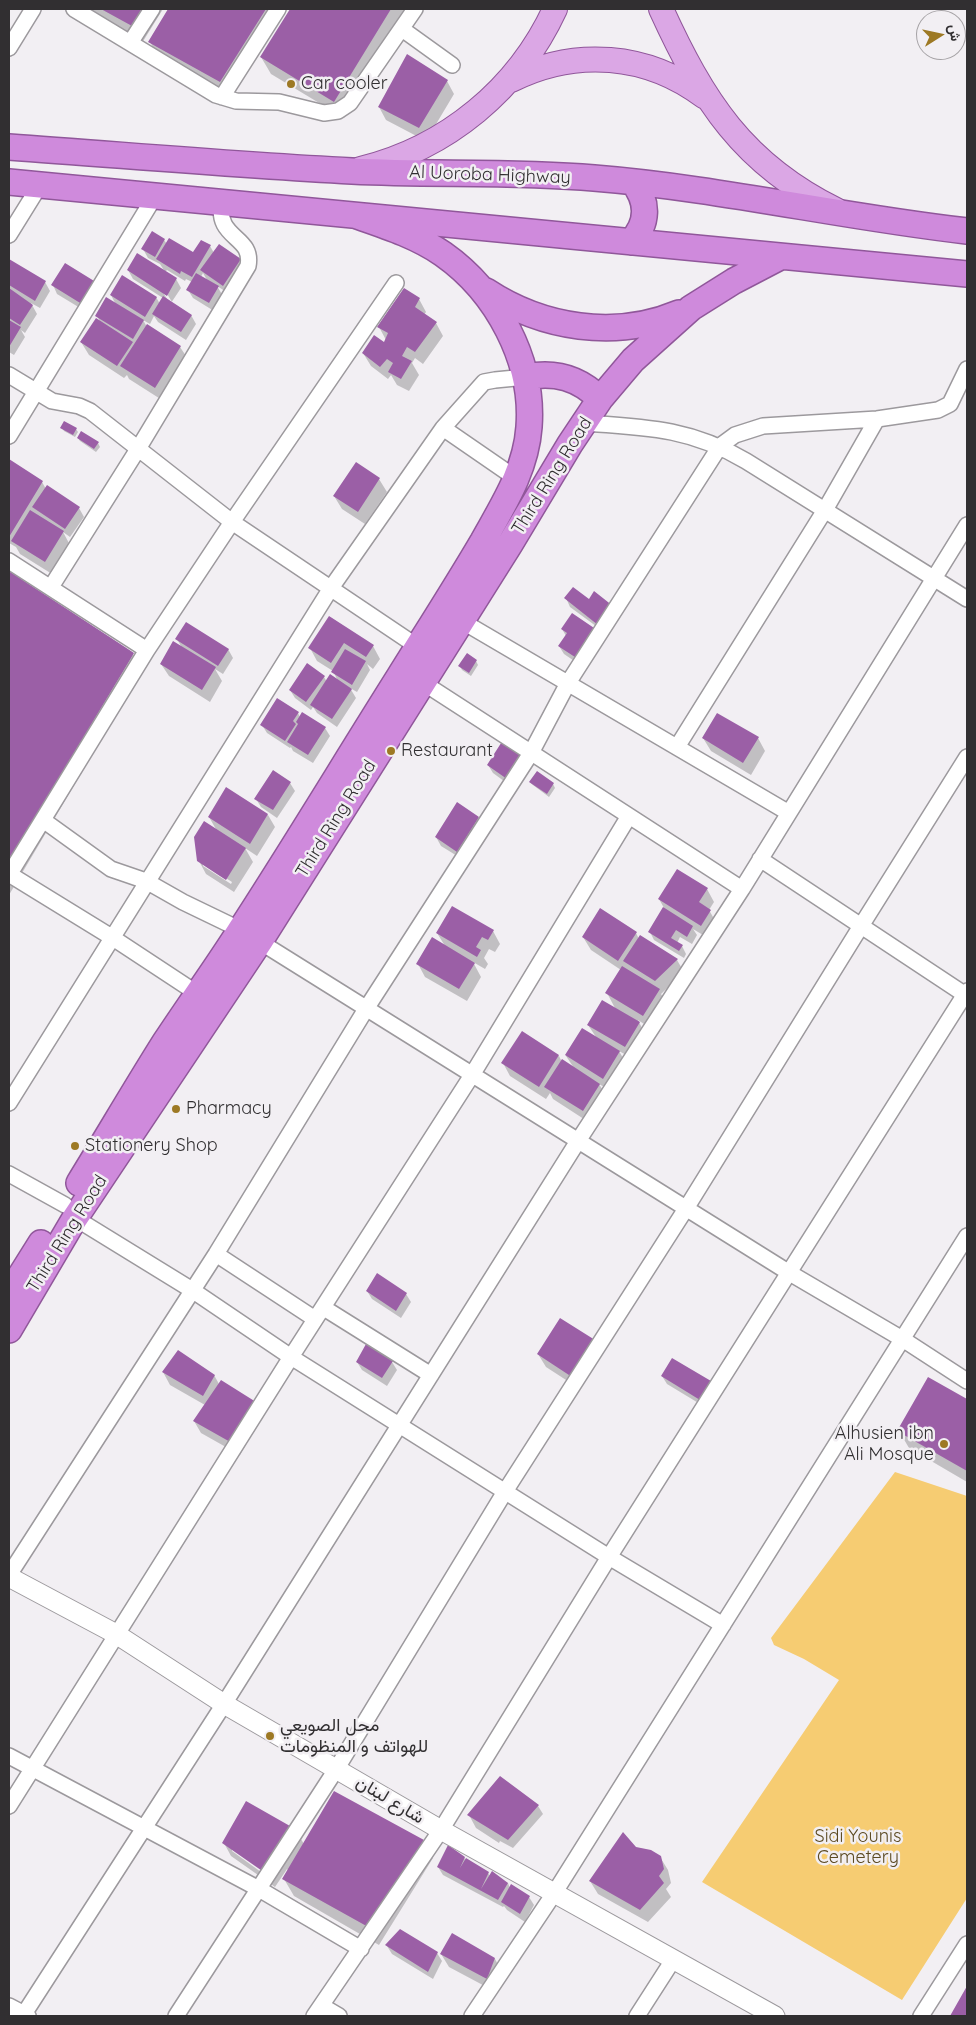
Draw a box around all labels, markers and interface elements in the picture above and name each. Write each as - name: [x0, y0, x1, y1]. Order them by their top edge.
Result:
- north arrow: [916, 10, 966, 60]
- text: ش: [944, 23, 965, 42]
- place label: Car cooler: [301, 73, 388, 95]
- marker: Car cooler: [285, 78, 297, 90]
- street label: Al Uoroba Highway: [409, 161, 571, 189]
- street label: Third Ring Road: [507, 413, 597, 539]
- place label: Restaurant: [401, 740, 493, 762]
- marker: Restaurant: [385, 745, 397, 757]
- street label: Third Ring Road: [291, 756, 381, 882]
- place label: Pharmacy: [186, 1098, 272, 1120]
- marker: Pharmacy: [170, 1103, 182, 1115]
- place label: Stationery Shop: [85, 1135, 218, 1157]
- marker: Stationery Shop: [69, 1140, 81, 1152]
- street label: Third Ring Road: [22, 1171, 112, 1297]
- place label: Alhusien ibn Ali Mosque: [835, 1423, 934, 1466]
- marker: Alhusien ibn Ali Mosque: [938, 1438, 950, 1450]
- place label: محل الصويعي للهواتف و المنظومات: [280, 1715, 428, 1758]
- marker: محل الصويعي للهواتف و المنظومات: [264, 1730, 276, 1742]
- street label: شارع لبنان: [352, 1771, 428, 1829]
- park label: Sidi Younis Cemetery: [815, 1826, 901, 1868]

